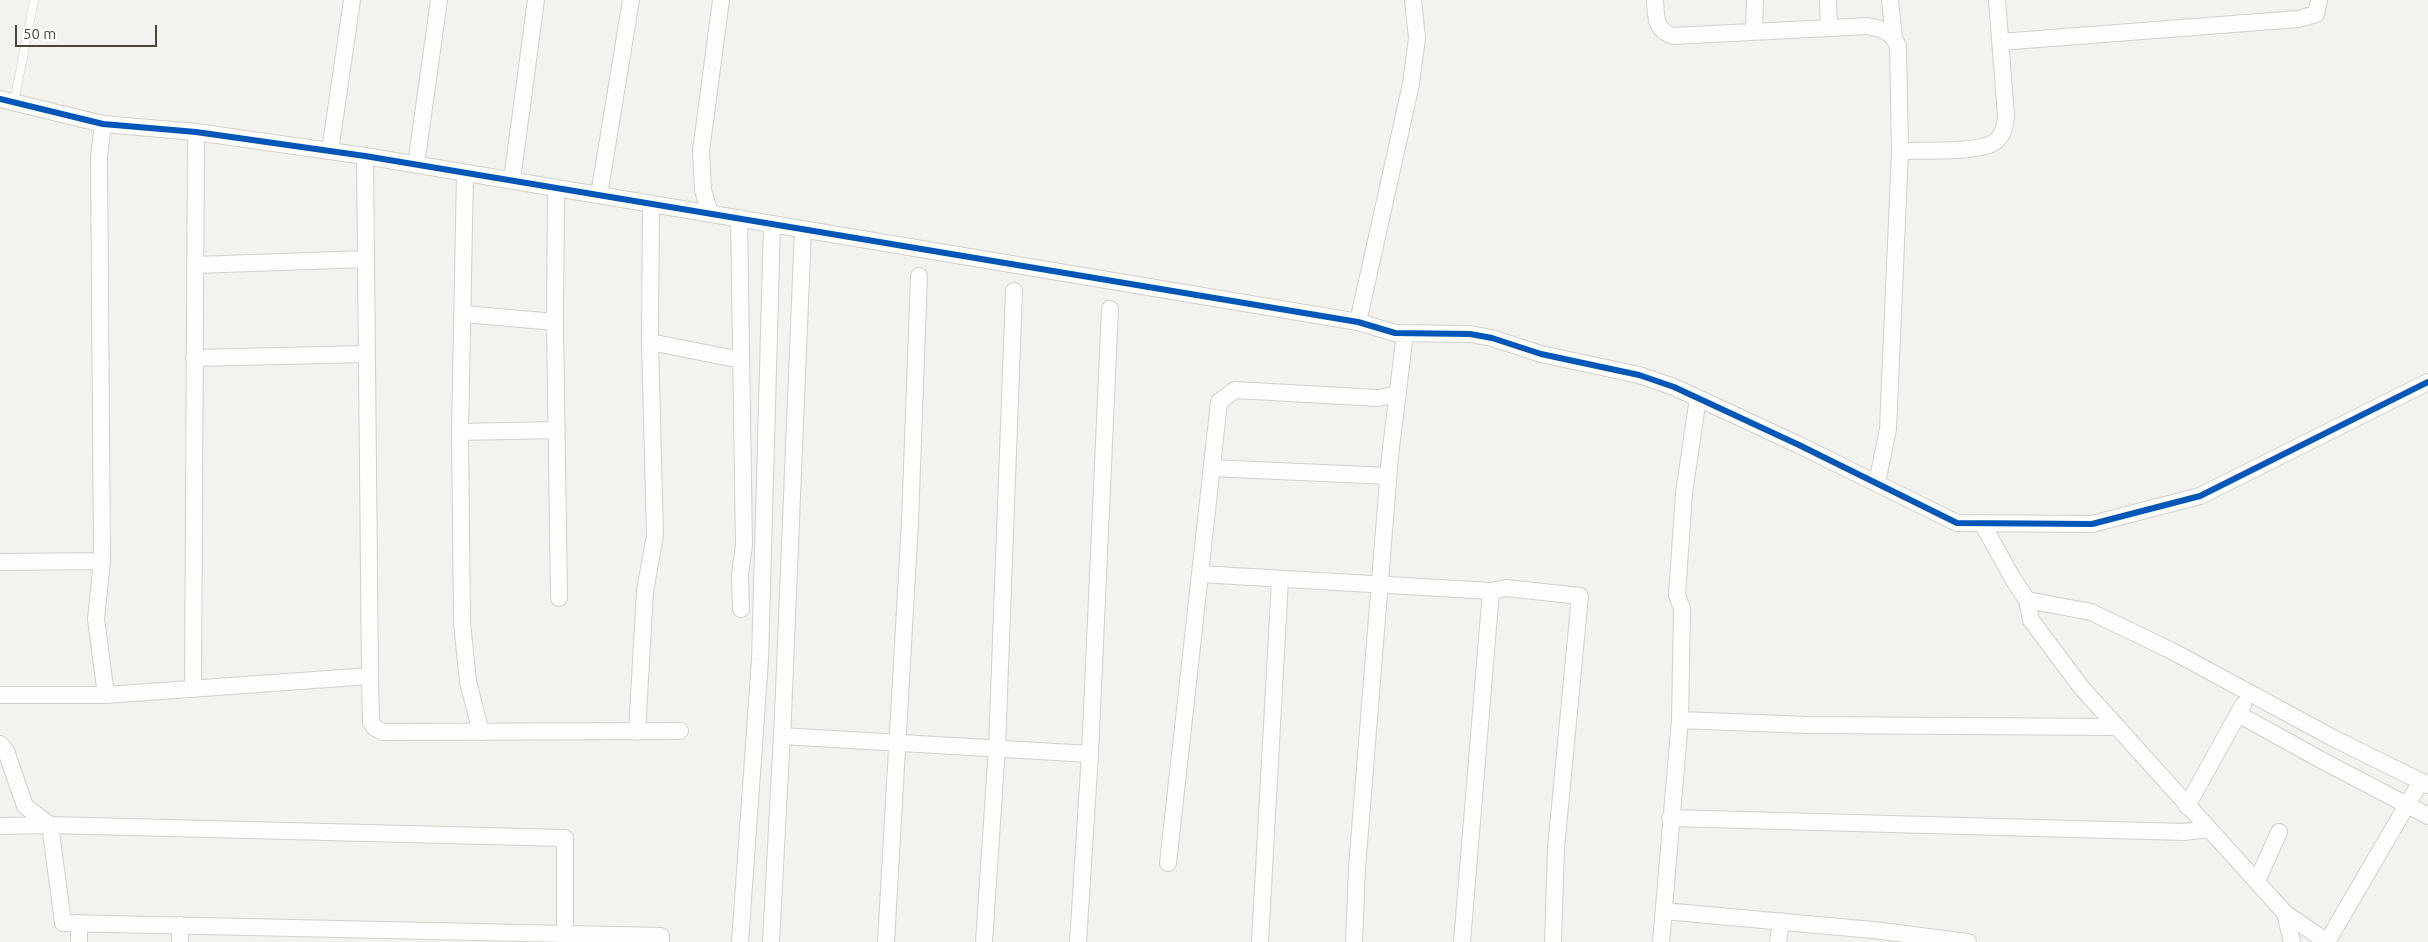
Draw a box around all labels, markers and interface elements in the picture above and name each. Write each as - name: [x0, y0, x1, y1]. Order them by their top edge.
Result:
- scale bar: [18, 15, 160, 47]
- text: 50 m: [23, 25, 56, 42]

